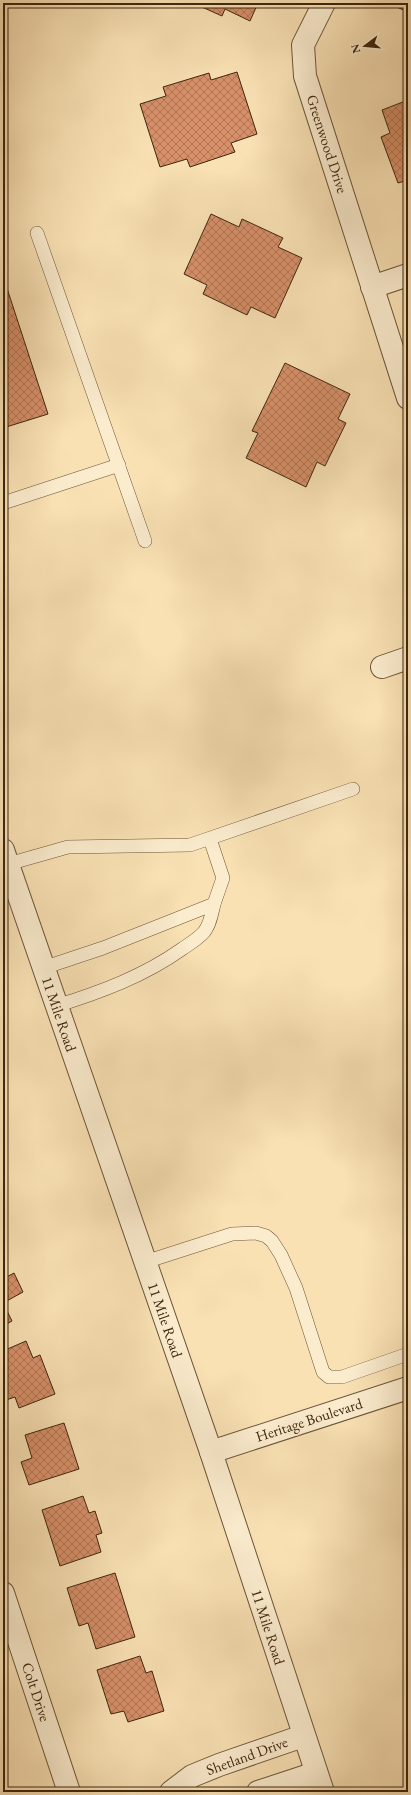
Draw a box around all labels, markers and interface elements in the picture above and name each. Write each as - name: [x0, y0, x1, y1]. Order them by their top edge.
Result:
- north arrow: [345, 26, 385, 66]
- text: N: [347, 42, 363, 55]
- street label: Greenwood Drive: [303, 92, 352, 196]
- street label: 11 Mile Road: [38, 974, 81, 1054]
- street label: 11 Mile Road: [144, 1280, 187, 1360]
- street label: Heritage Boulevard: [253, 1393, 365, 1446]
- street label: 11 Mile Road: [247, 1587, 290, 1667]
- street label: Colt Drive: [18, 1660, 55, 1724]
- street label: Shetland Drive: [203, 1732, 290, 1779]

